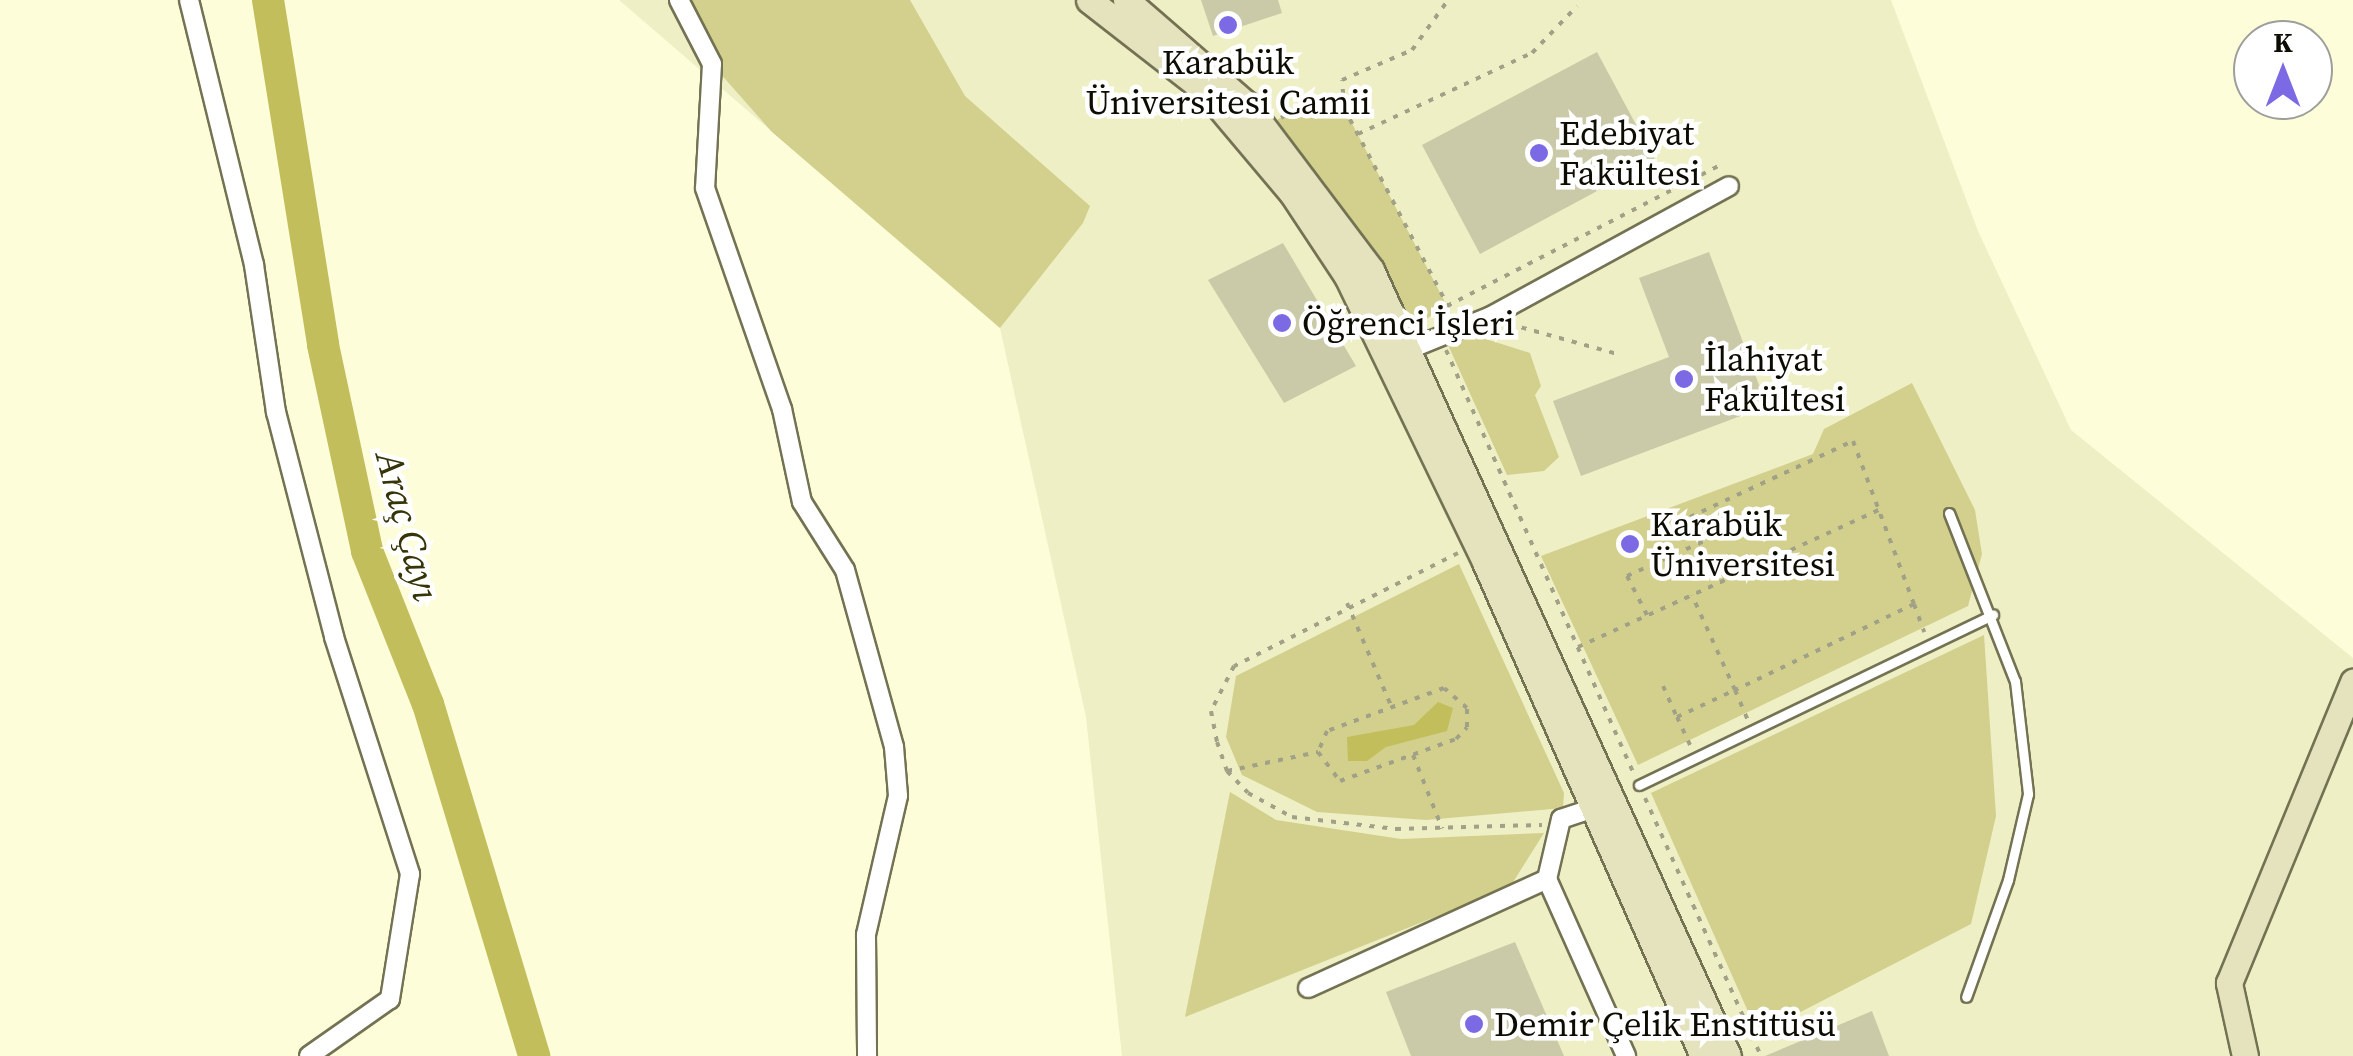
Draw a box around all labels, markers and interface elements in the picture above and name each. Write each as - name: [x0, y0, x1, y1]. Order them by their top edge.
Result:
- marker: Karabük Üniversitesi Camii: [1217, 14, 1239, 36]
- north arrow: [2233, 20, 2333, 120]
- text: K: [2273, 23, 2293, 61]
- place label: Karabük Üniversitesi Camii: [1085, 41, 1371, 123]
- place label: Edebiyat Fakültesi: [1559, 112, 1700, 194]
- marker: Edebiyat Fakültesi: [1528, 142, 1550, 164]
- place label: Öğrenci İşleri: [1302, 302, 1515, 344]
- marker: Öğrenci İşleri: [1271, 312, 1293, 334]
- place label: İlahiyat Fakültesi: [1704, 338, 1845, 420]
- marker: İlahiyat Fakültesi: [1673, 368, 1695, 390]
- water label: Araç Çayı: [365, 446, 449, 606]
- place label: Karabük Üniversitesi: [1650, 503, 1835, 585]
- marker: Karabük Üniversitesi: [1619, 533, 1641, 555]
- place label: Demir Çelik Enstitüsü: [1494, 1003, 1836, 1045]
- marker: Demir Çelik Enstitüsü: [1463, 1013, 1485, 1035]

